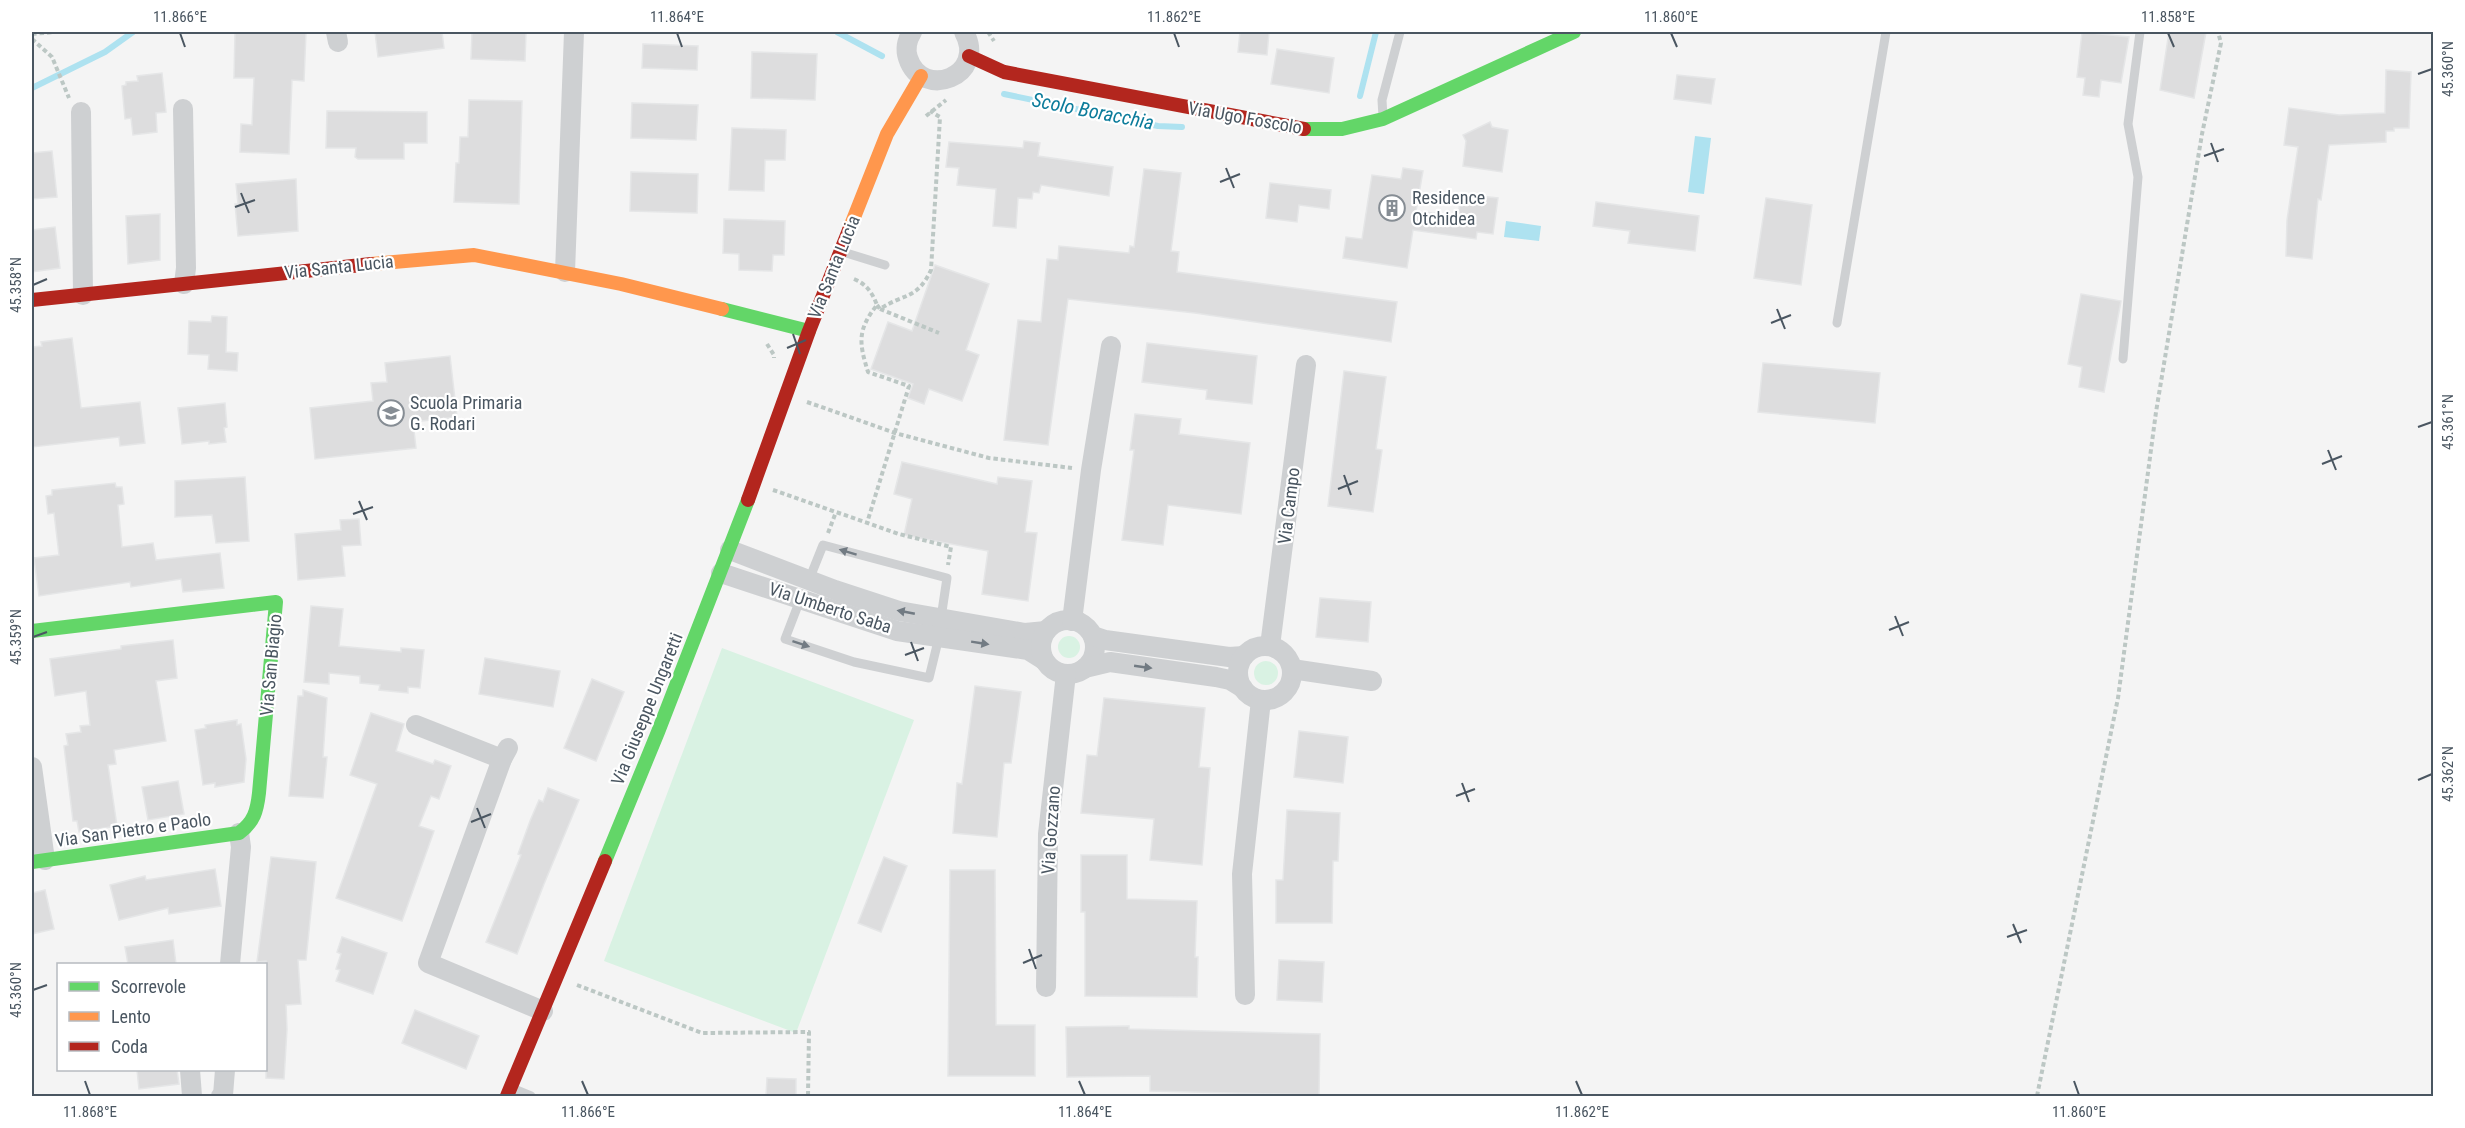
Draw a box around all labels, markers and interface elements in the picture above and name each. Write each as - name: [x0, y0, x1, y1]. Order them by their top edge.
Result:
- text: 11.866°E: [153, 8, 207, 26]
- text: 11.864°E: [650, 8, 704, 26]
- text: 11.862°E: [1147, 8, 1201, 26]
- text: 11.860°E: [1644, 8, 1698, 26]
- text: 11.858°E: [2141, 8, 2195, 26]
- text: 45.360°N: [2439, 41, 2457, 97]
- water label: Scolo Boracchia: [1030, 87, 1156, 135]
- street label: Via Ugo Foscolo: [1186, 97, 1304, 138]
- place label: Residence Otchidea: [1412, 187, 1485, 229]
- building icon: Residence Otchidea: [1377, 193, 1407, 223]
- street label: Via Santa Lucia: [803, 212, 864, 322]
- street label: Via Santa Lucia: [283, 250, 395, 283]
- text: 45.358°N: [7, 257, 25, 313]
- place label: Scuola Primaria G. Rodari: [410, 392, 522, 434]
- text: 45.361°N: [2439, 394, 2457, 450]
- school or university icon: Scuola Primaria G. Rodari: [376, 398, 406, 428]
- street label: Via Campo: [1273, 466, 1304, 546]
- one-way arrow: [839, 547, 857, 556]
- street label: Via Umberto Saba: [766, 578, 894, 637]
- one-way arrow: [896, 607, 915, 616]
- text: 45.359°N: [7, 609, 25, 665]
- street label: Via San Biagio: [256, 613, 285, 717]
- street label: Via Giuseppe Ungaretti: [606, 630, 687, 788]
- one-way arrow: [970, 639, 989, 648]
- one-way arrow: [792, 640, 810, 649]
- one-way arrow: [1133, 662, 1152, 672]
- text: 45.362°N: [2439, 746, 2457, 802]
- street label: Via Gozzano: [1037, 785, 1064, 875]
- street label: Via San Pietro e Paolo: [54, 808, 212, 851]
- text: 45.360°N: [7, 962, 25, 1018]
- legend: [57, 963, 267, 1071]
- text: Scorrevole: [111, 976, 186, 997]
- text: Lento: [111, 1006, 151, 1027]
- text: Coda: [111, 1036, 148, 1057]
- text: 11.868°E: [63, 1103, 117, 1121]
- text: 11.866°E: [561, 1103, 615, 1121]
- text: 11.864°E: [1058, 1103, 1112, 1121]
- text: 11.862°E: [1555, 1103, 1609, 1121]
- text: 11.860°E: [2052, 1103, 2106, 1121]

